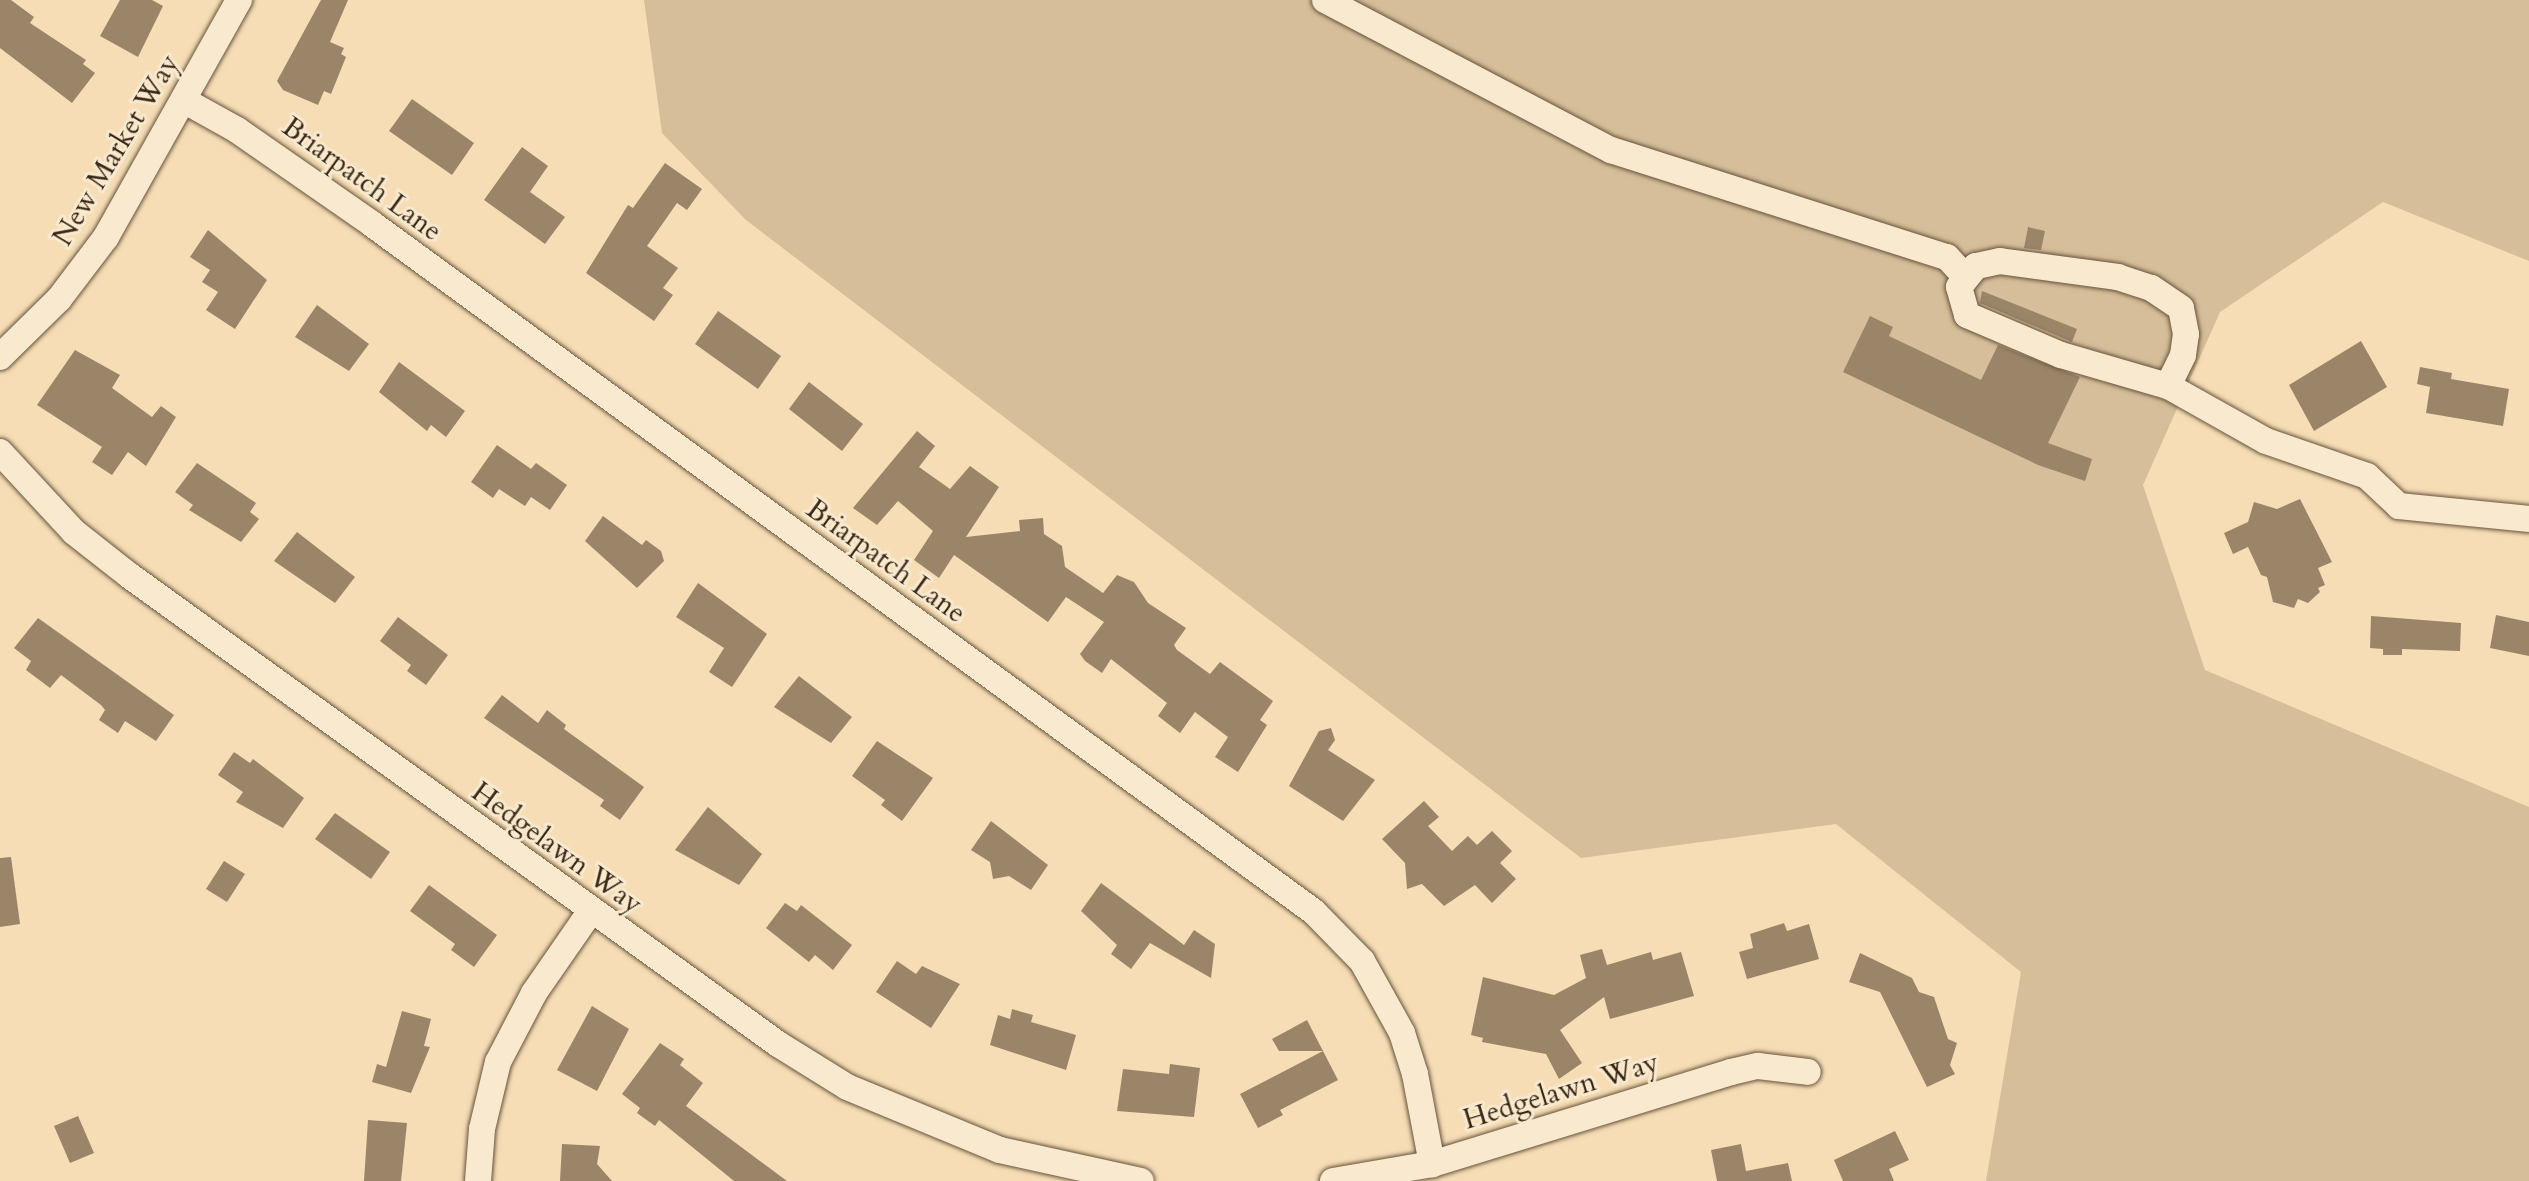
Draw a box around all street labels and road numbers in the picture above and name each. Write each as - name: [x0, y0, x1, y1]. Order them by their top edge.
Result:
- street label: New Market Way: [46, 48, 186, 252]
- street label: Briarpatch Lane: [276, 110, 448, 248]
- street label: Briarpatch Lane: [800, 492, 972, 630]
- street label: Hedgelawn Way: [465, 775, 649, 921]
- street label: Hedgelawn Way: [1459, 1045, 1663, 1137]

